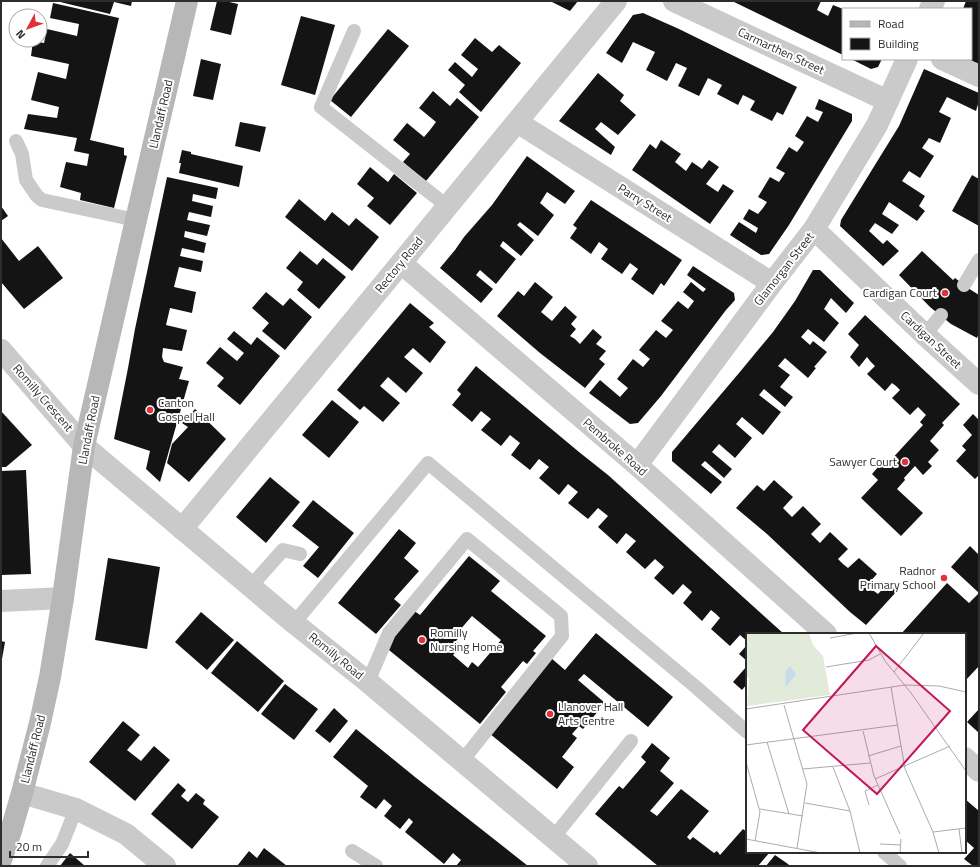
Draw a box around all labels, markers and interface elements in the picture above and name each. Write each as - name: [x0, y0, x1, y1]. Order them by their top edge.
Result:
- north arrow: [8, 8, 48, 48]
- legend: [842, 8, 972, 60]
- text: Road: [878, 14, 904, 33]
- street label: Carmarthen Street: [735, 22, 828, 79]
- text: N: [12, 26, 29, 43]
- text: Building: [878, 34, 919, 53]
- street label: Llandaff Road: [143, 78, 178, 150]
- street label: Parry Street: [614, 178, 677, 227]
- street label: Glamorgan Street: [749, 227, 819, 310]
- street label: Rectory Road: [370, 232, 427, 297]
- place label: Cardigan Court: [863, 283, 938, 302]
- marker: Cardigan Court: [940, 288, 950, 298]
- street label: Cardigan Street: [896, 306, 967, 374]
- street label: Romilly Crescent: [9, 360, 79, 436]
- place label: Canton Gospel Hall: [158, 393, 215, 426]
- street label: Llandaff Road: [73, 394, 105, 466]
- marker: Canton Gospel Hall: [145, 405, 155, 415]
- street label: Pembroke Road: [579, 413, 652, 480]
- place label: Sawyer Court: [829, 452, 898, 471]
- marker: Sawyer Court: [900, 457, 910, 467]
- place label: Radnor Primary School: [860, 561, 936, 594]
- marker: Radnor Primary School: [939, 573, 949, 583]
- place label: Romilly Nursing Home: [430, 623, 503, 656]
- street label: Romilly Road: [305, 627, 368, 684]
- inset map: [746, 633, 966, 853]
- marker: Romilly Nursing Home: [417, 635, 427, 645]
- place label: Llanover Hall Arts Centre: [558, 697, 623, 730]
- marker: Llanover Hall Arts Centre: [545, 709, 555, 719]
- street label: Llandaff Road: [15, 713, 50, 785]
- scale bar: [10, 833, 88, 859]
- text: 20 m: [16, 837, 42, 856]

